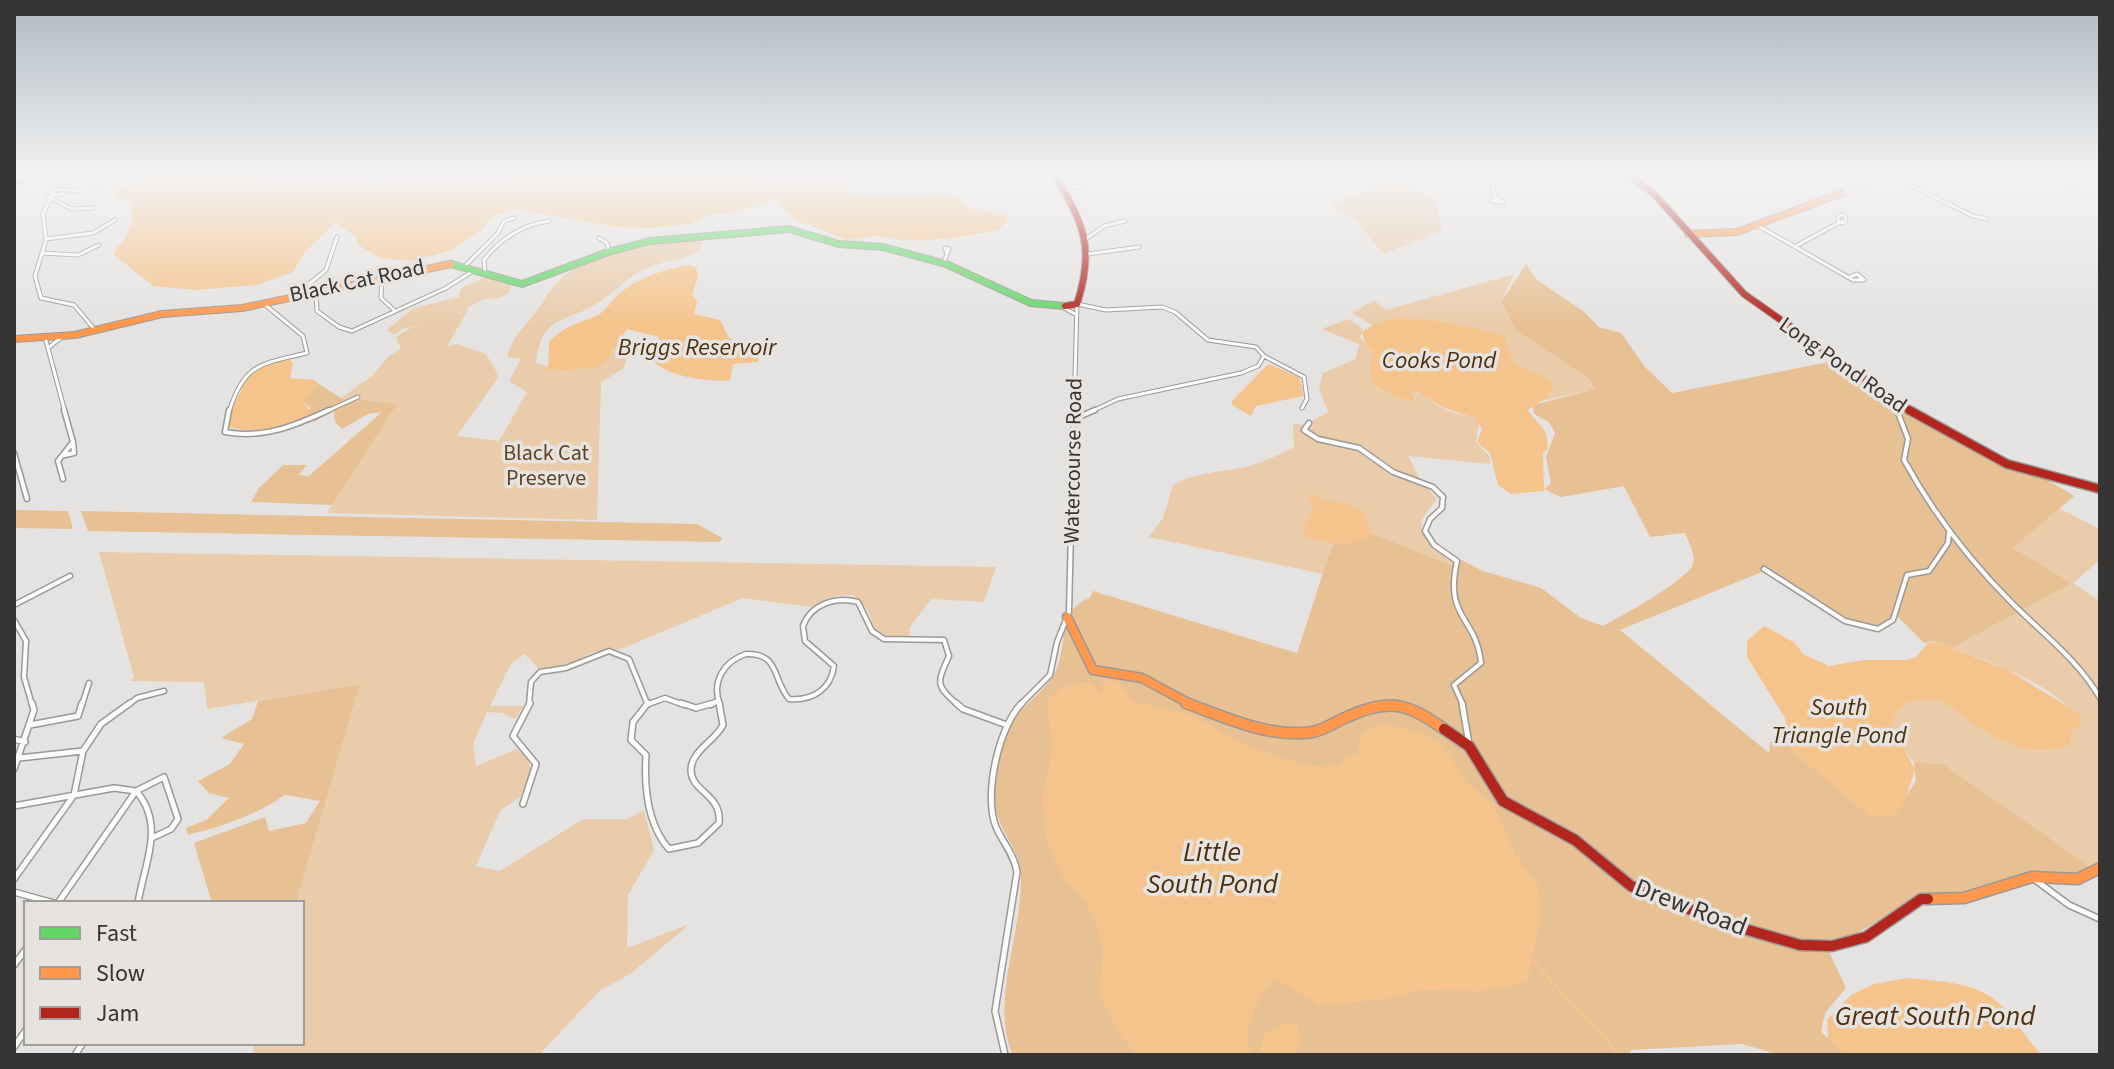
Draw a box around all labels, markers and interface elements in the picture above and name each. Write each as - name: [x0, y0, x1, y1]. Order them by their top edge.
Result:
- street label: Black Cat Road: [286, 251, 428, 311]
- street label: Long Pond Road: [1773, 309, 1913, 421]
- water label: Briggs Reservoir: [618, 330, 778, 365]
- water label: Cooks Pond: [1382, 343, 1497, 378]
- street label: Watercourse Road: [1056, 378, 1090, 544]
- park label: Black Cat Preserve: [503, 437, 589, 494]
- water label: South Triangle Pond: [1771, 690, 1908, 753]
- water label: Little South Pond: [1146, 832, 1279, 904]
- street label: Drew Road: [1630, 869, 1752, 945]
- legend: [24, 901, 304, 1045]
- text: Fast: [96, 916, 137, 951]
- text: Slow: [96, 956, 145, 991]
- text: Jam: [96, 996, 140, 1031]
- water label: Great South Pond: [1835, 996, 2036, 1036]

